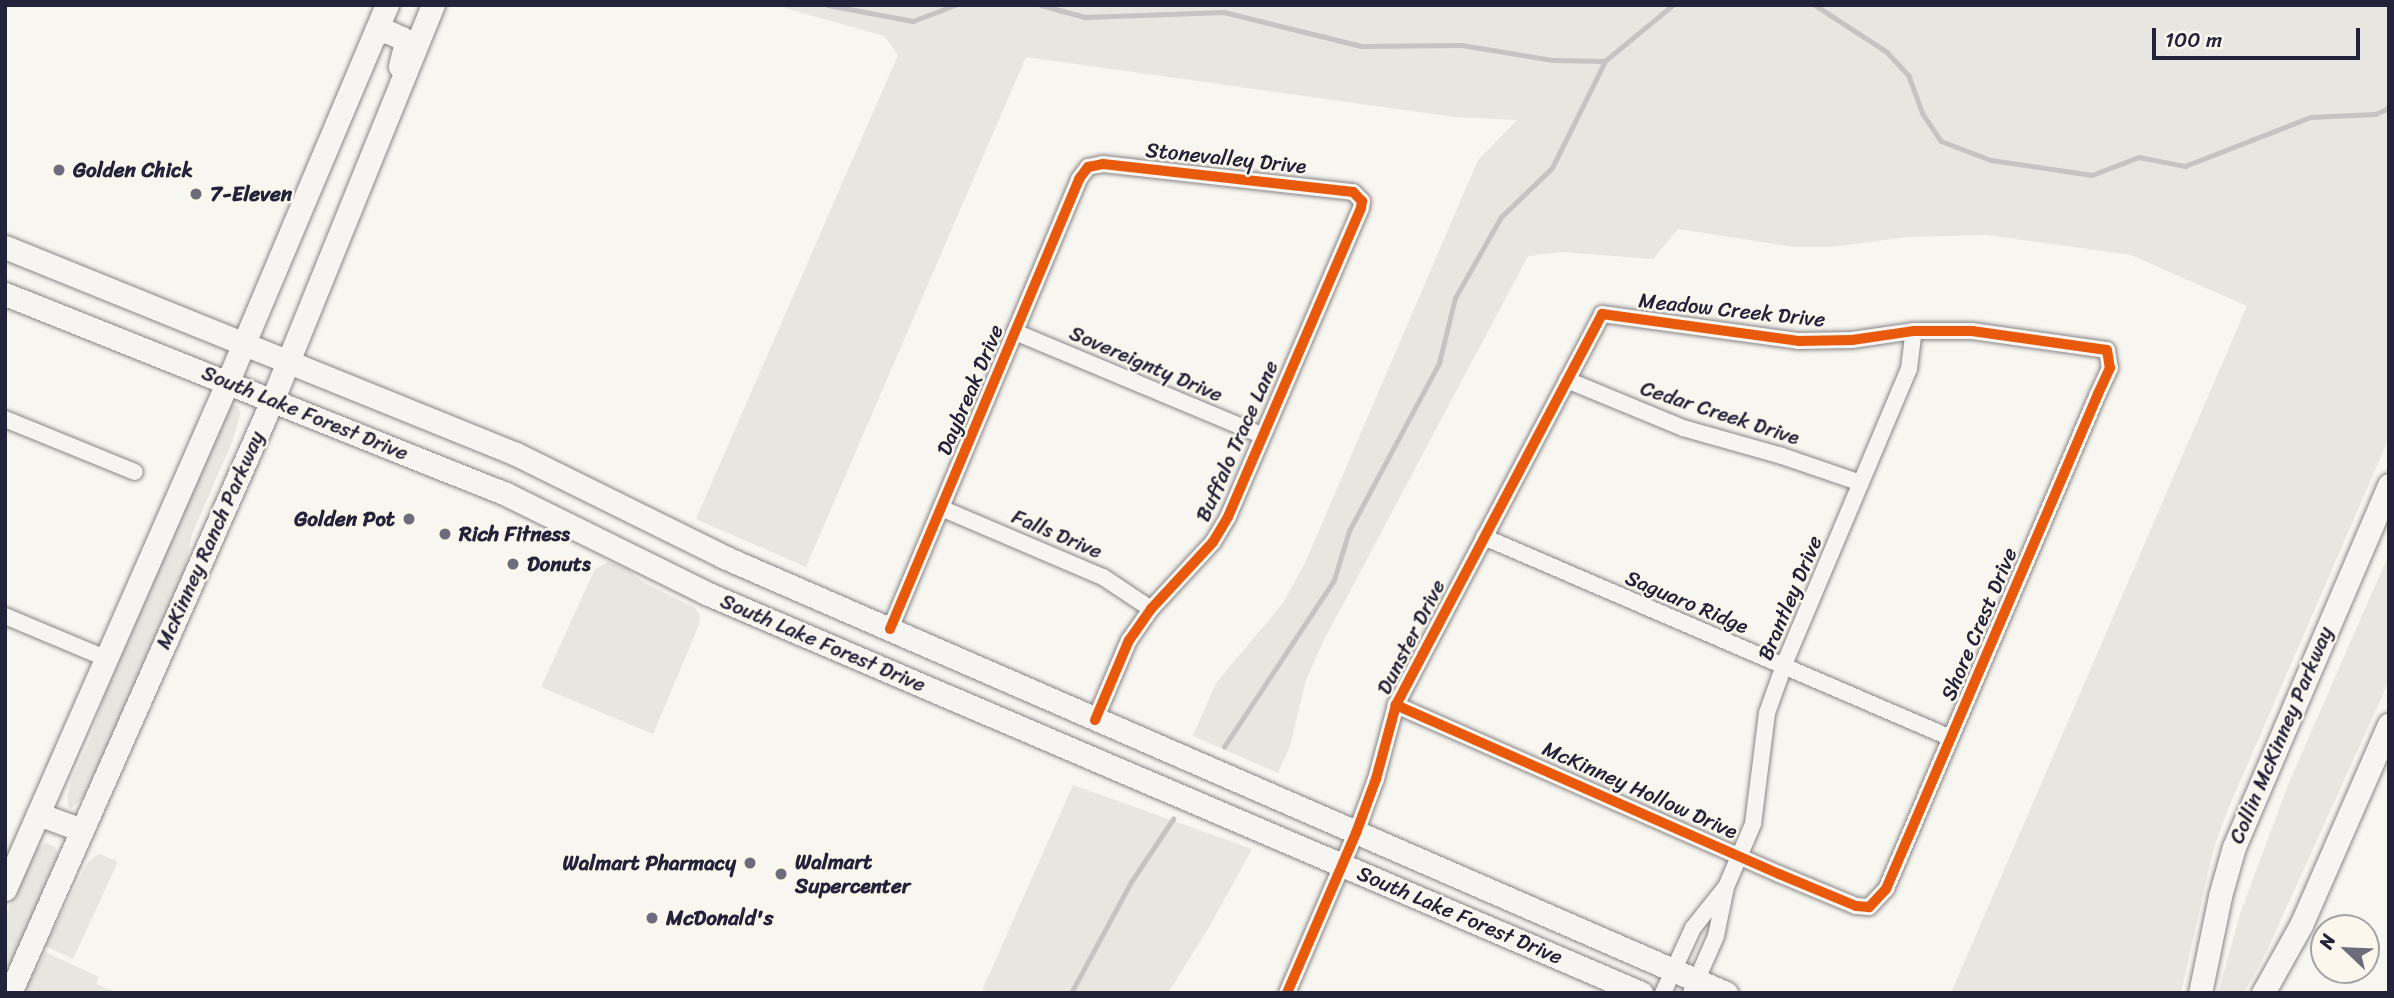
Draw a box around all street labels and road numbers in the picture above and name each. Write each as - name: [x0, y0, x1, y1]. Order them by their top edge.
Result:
- street label: Stonevalley Drive: [1144, 137, 1308, 179]
- street label: Meadow Creek Drive: [1638, 288, 1826, 332]
- street label: Sovereignty Drive: [1066, 320, 1226, 408]
- street label: Daybreak Drive: [931, 321, 1009, 459]
- street label: Buffalo Trace Lane: [1190, 357, 1284, 525]
- street label: South Lake Forest Drive: [198, 360, 412, 466]
- street label: Cedar Creek Drive: [1637, 375, 1803, 451]
- street label: McKinney Ranch Parkway: [150, 427, 270, 653]
- street label: Falls Drive: [1008, 504, 1106, 564]
- street label: Brantley Drive: [1752, 532, 1828, 664]
- street label: Shore Crest Drive: [1935, 544, 2023, 704]
- street label: Saguaro Ridge: [1621, 565, 1753, 639]
- street label: Dunster Drive: [1371, 575, 1451, 699]
- street label: South Lake Forest Drive: [716, 588, 930, 698]
- street label: Collin McKinney Parkway: [2224, 623, 2338, 847]
- street label: McKinney Hollow Drive: [1538, 735, 1742, 845]
- street label: South Lake Forest Drive: [1353, 860, 1567, 970]

